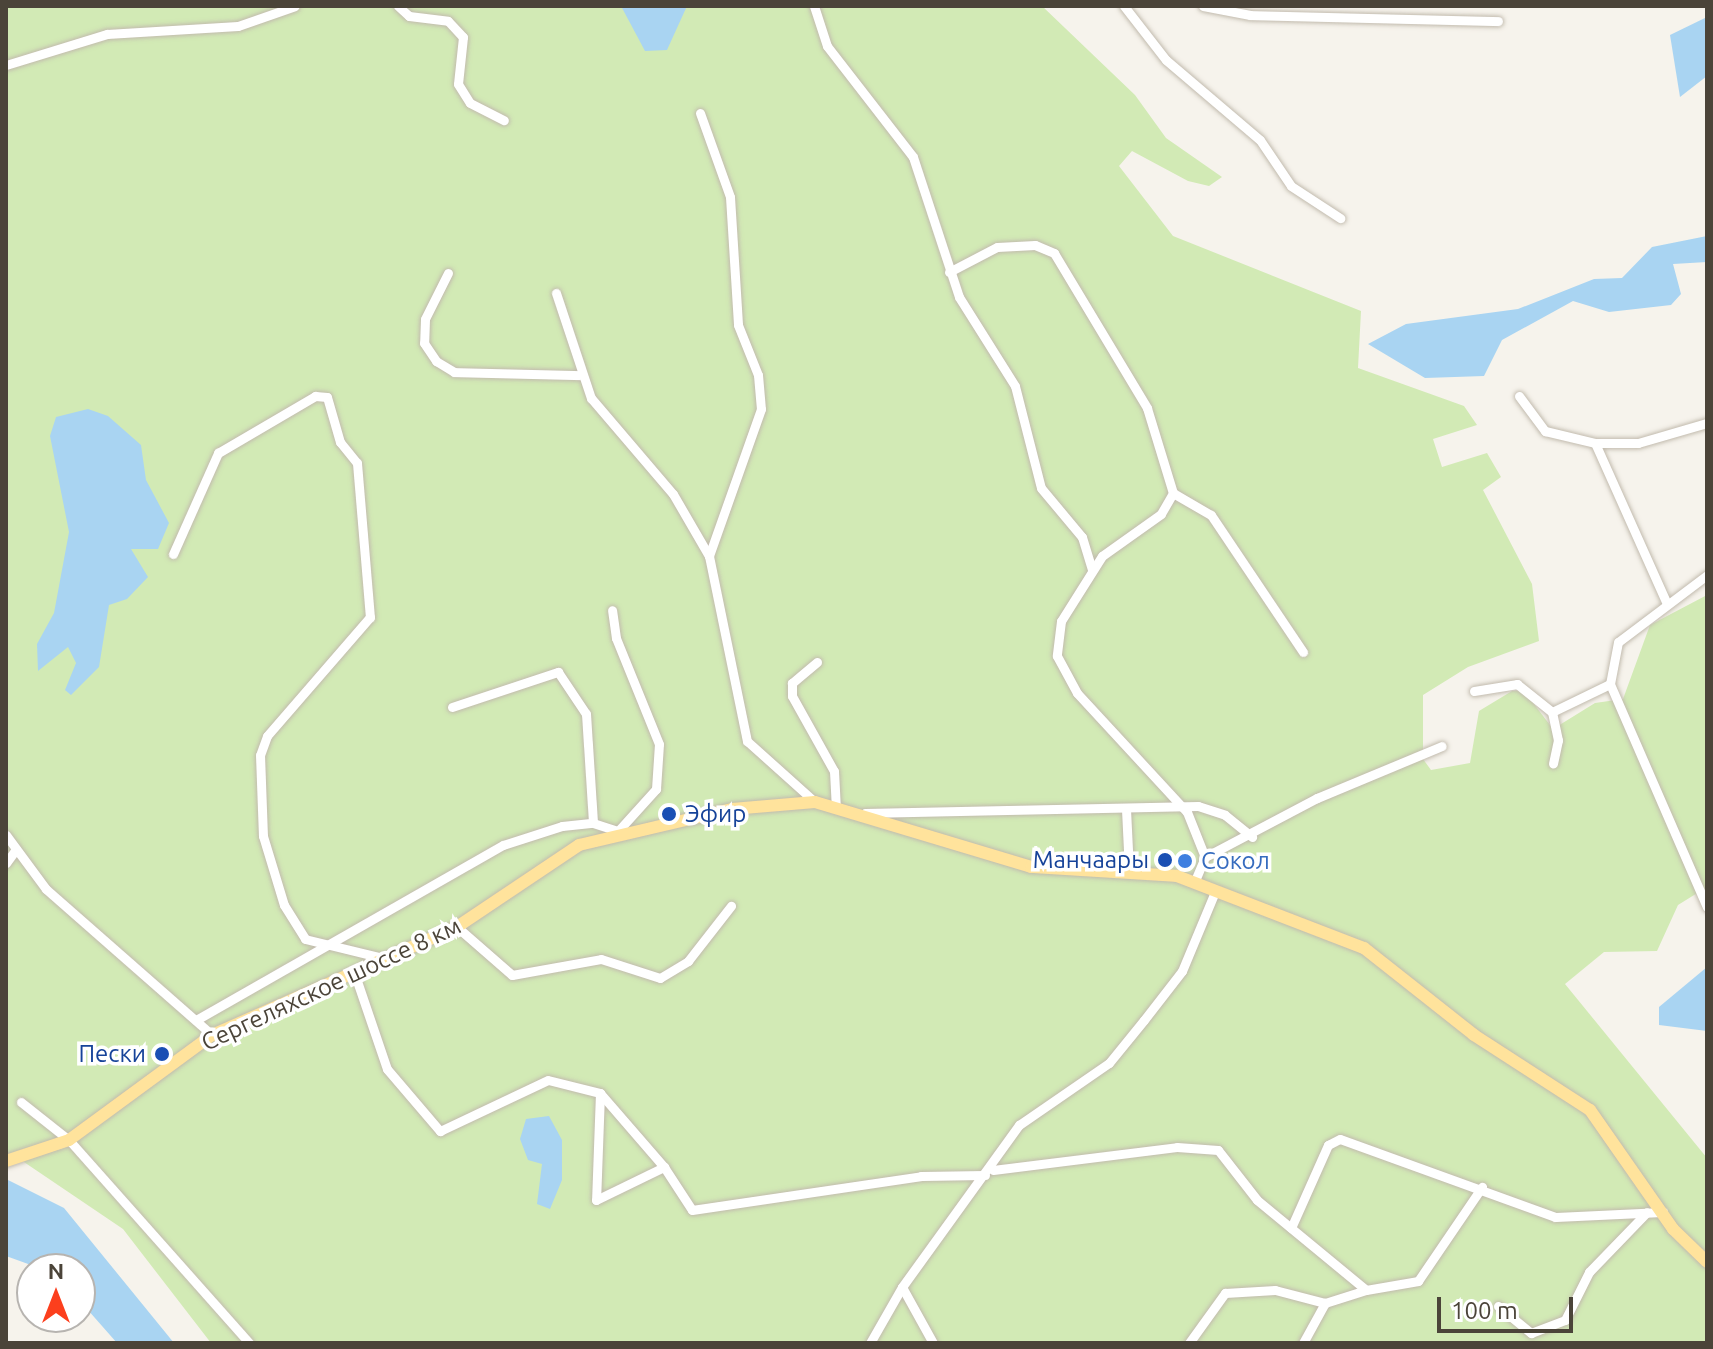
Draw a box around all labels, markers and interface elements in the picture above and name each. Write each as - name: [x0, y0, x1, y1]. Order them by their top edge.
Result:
- place label: Эфир: [685, 800, 746, 828]
- marker: Эфир: [660, 805, 678, 823]
- place label: Манчаары: [1033, 846, 1149, 874]
- place label: Сокол: [1201, 847, 1270, 875]
- marker: Манчаары: [1156, 851, 1174, 869]
- marker: Сокол: [1176, 852, 1194, 870]
- street label: Сергеляхское шоссе 8 км: [197, 911, 465, 1057]
- place label: Пески: [78, 1040, 146, 1068]
- marker: Пески: [153, 1045, 171, 1063]
- north arrow: [16, 1253, 96, 1333]
- text: N: [48, 1258, 64, 1283]
- scale bar: [1441, 1281, 1577, 1331]
- text: 100 m: [1451, 1297, 1518, 1324]

